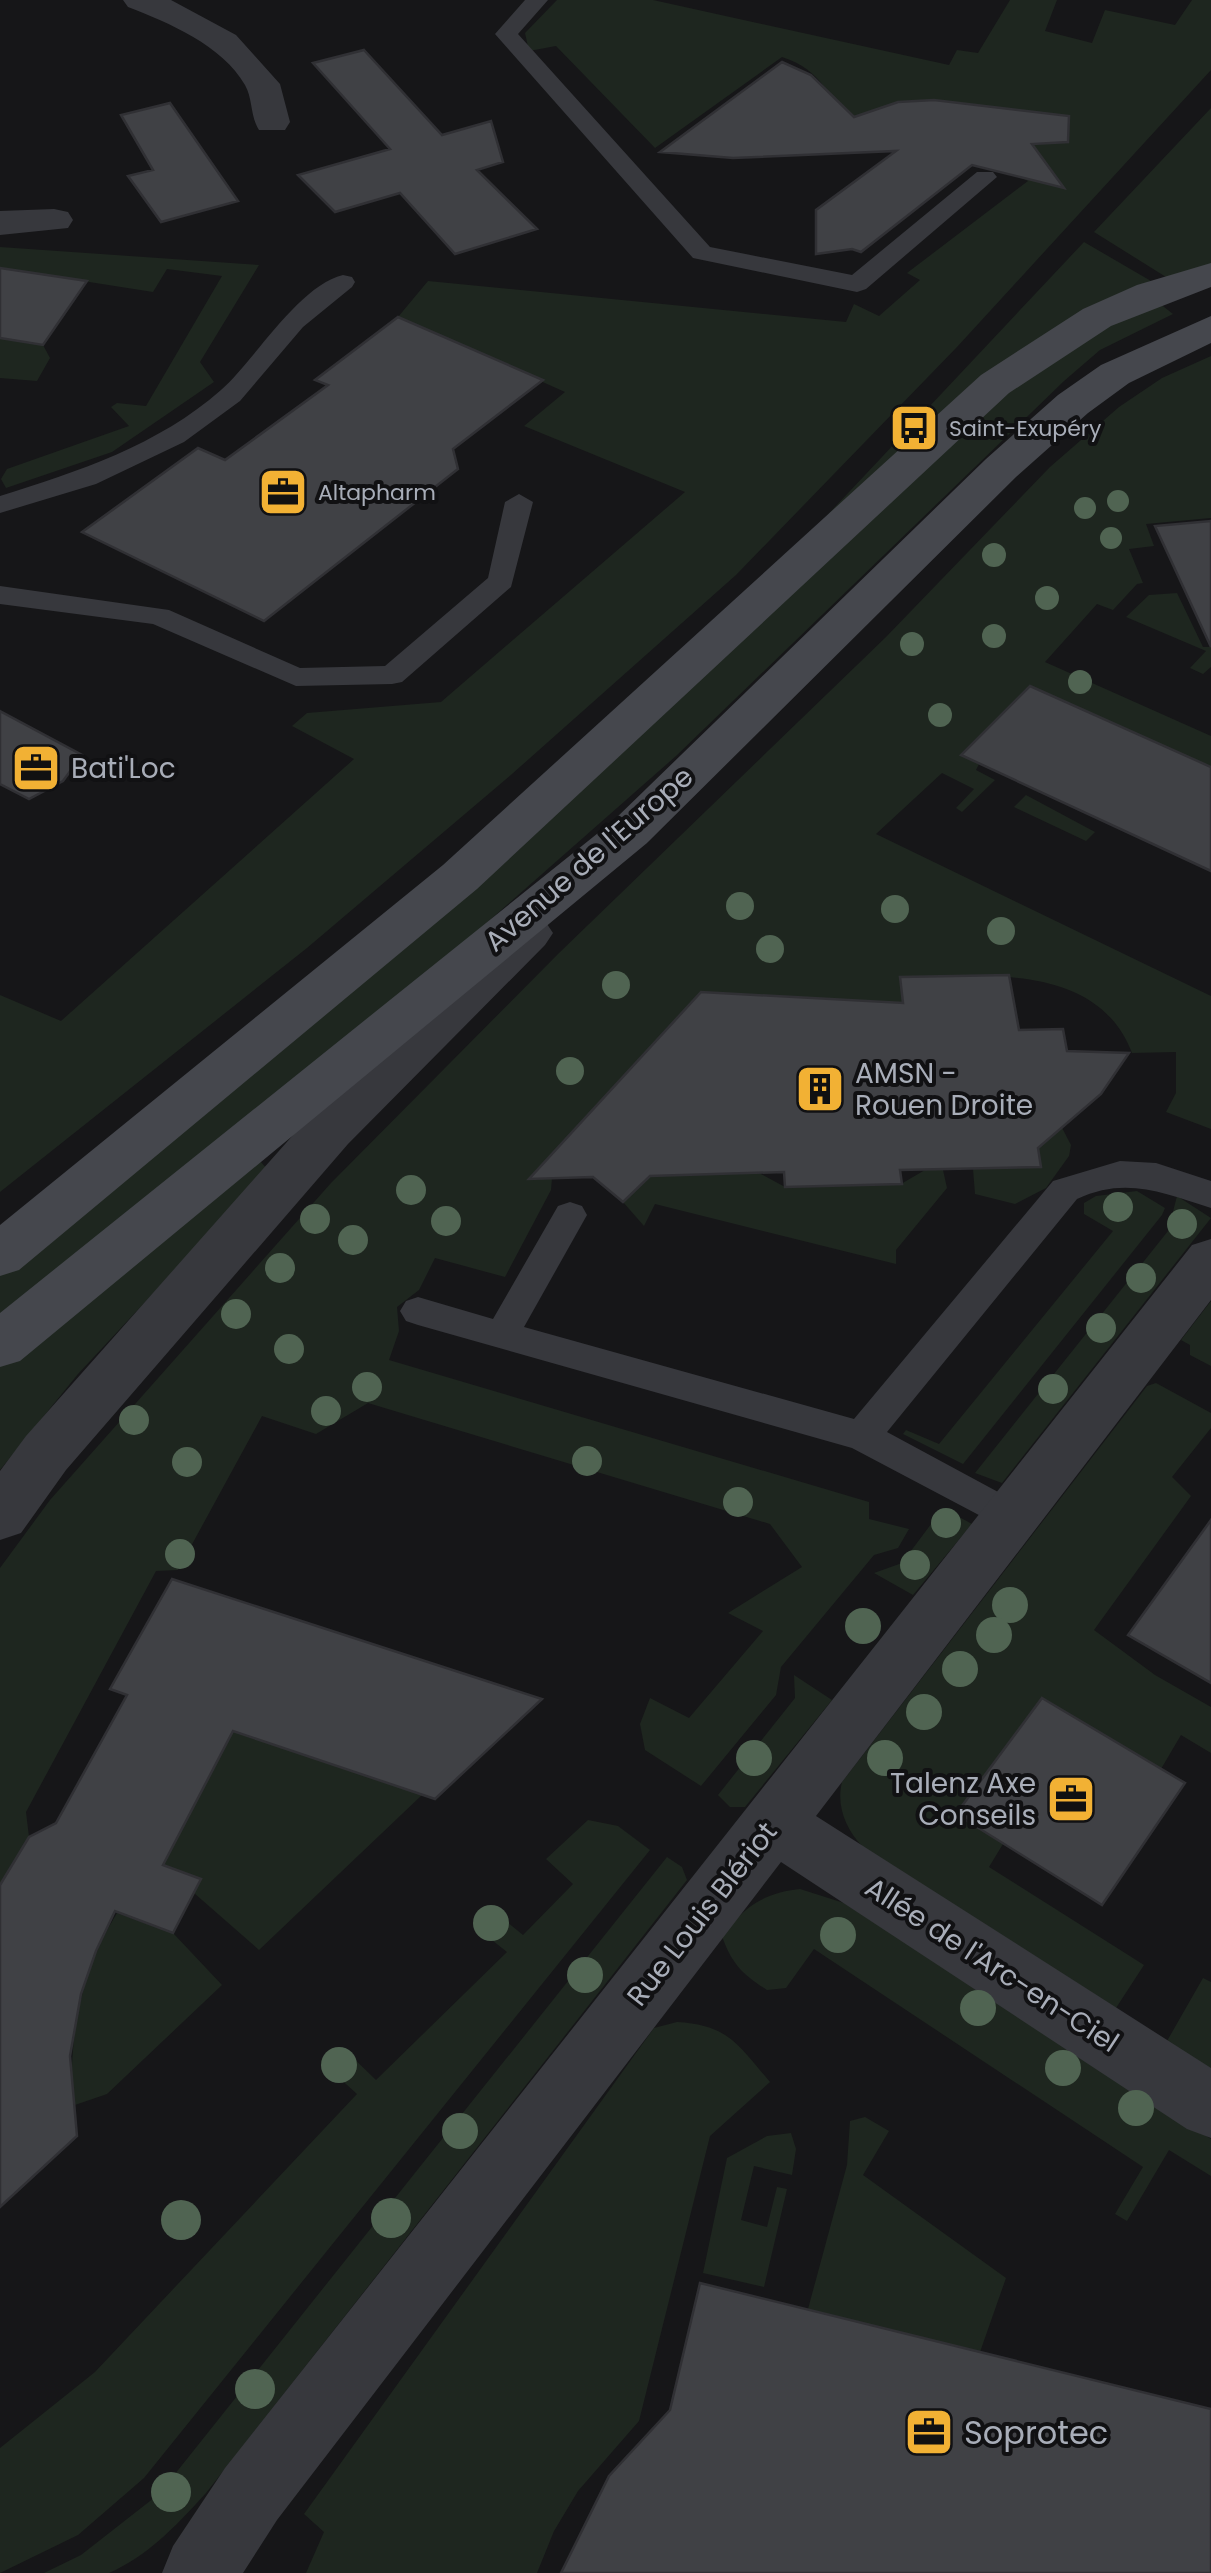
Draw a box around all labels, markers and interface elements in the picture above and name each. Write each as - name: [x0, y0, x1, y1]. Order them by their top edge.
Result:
- bus stop icon: Saint-Exupéry: [888, 402, 940, 454]
- place label: Saint-Exupéry: [949, 413, 1102, 444]
- office icon: Altapharm: [257, 466, 309, 518]
- place label: Altapharm: [318, 477, 436, 508]
- office icon: Bati'Loc: [10, 742, 62, 794]
- place label: Bati'Loc: [71, 749, 176, 788]
- street label: Avenue de l'Europe: [476, 757, 702, 961]
- place label: AMSN - Rouen Droite: [855, 1054, 1033, 1125]
- building icon: AMSN - Rouen Droite: [794, 1063, 846, 1115]
- place label: Talenz Axe Conseils: [890, 1764, 1036, 1835]
- office icon: Talenz Axe Conseils: [1045, 1773, 1097, 1825]
- street label: Rue Louis Blériot: [618, 1814, 786, 2014]
- street label: Allée de l'Arc-en-Ciel: [858, 1868, 1126, 2062]
- office icon: Soprotec: [903, 2406, 955, 2458]
- place label: Soprotec: [964, 2410, 1108, 2455]

